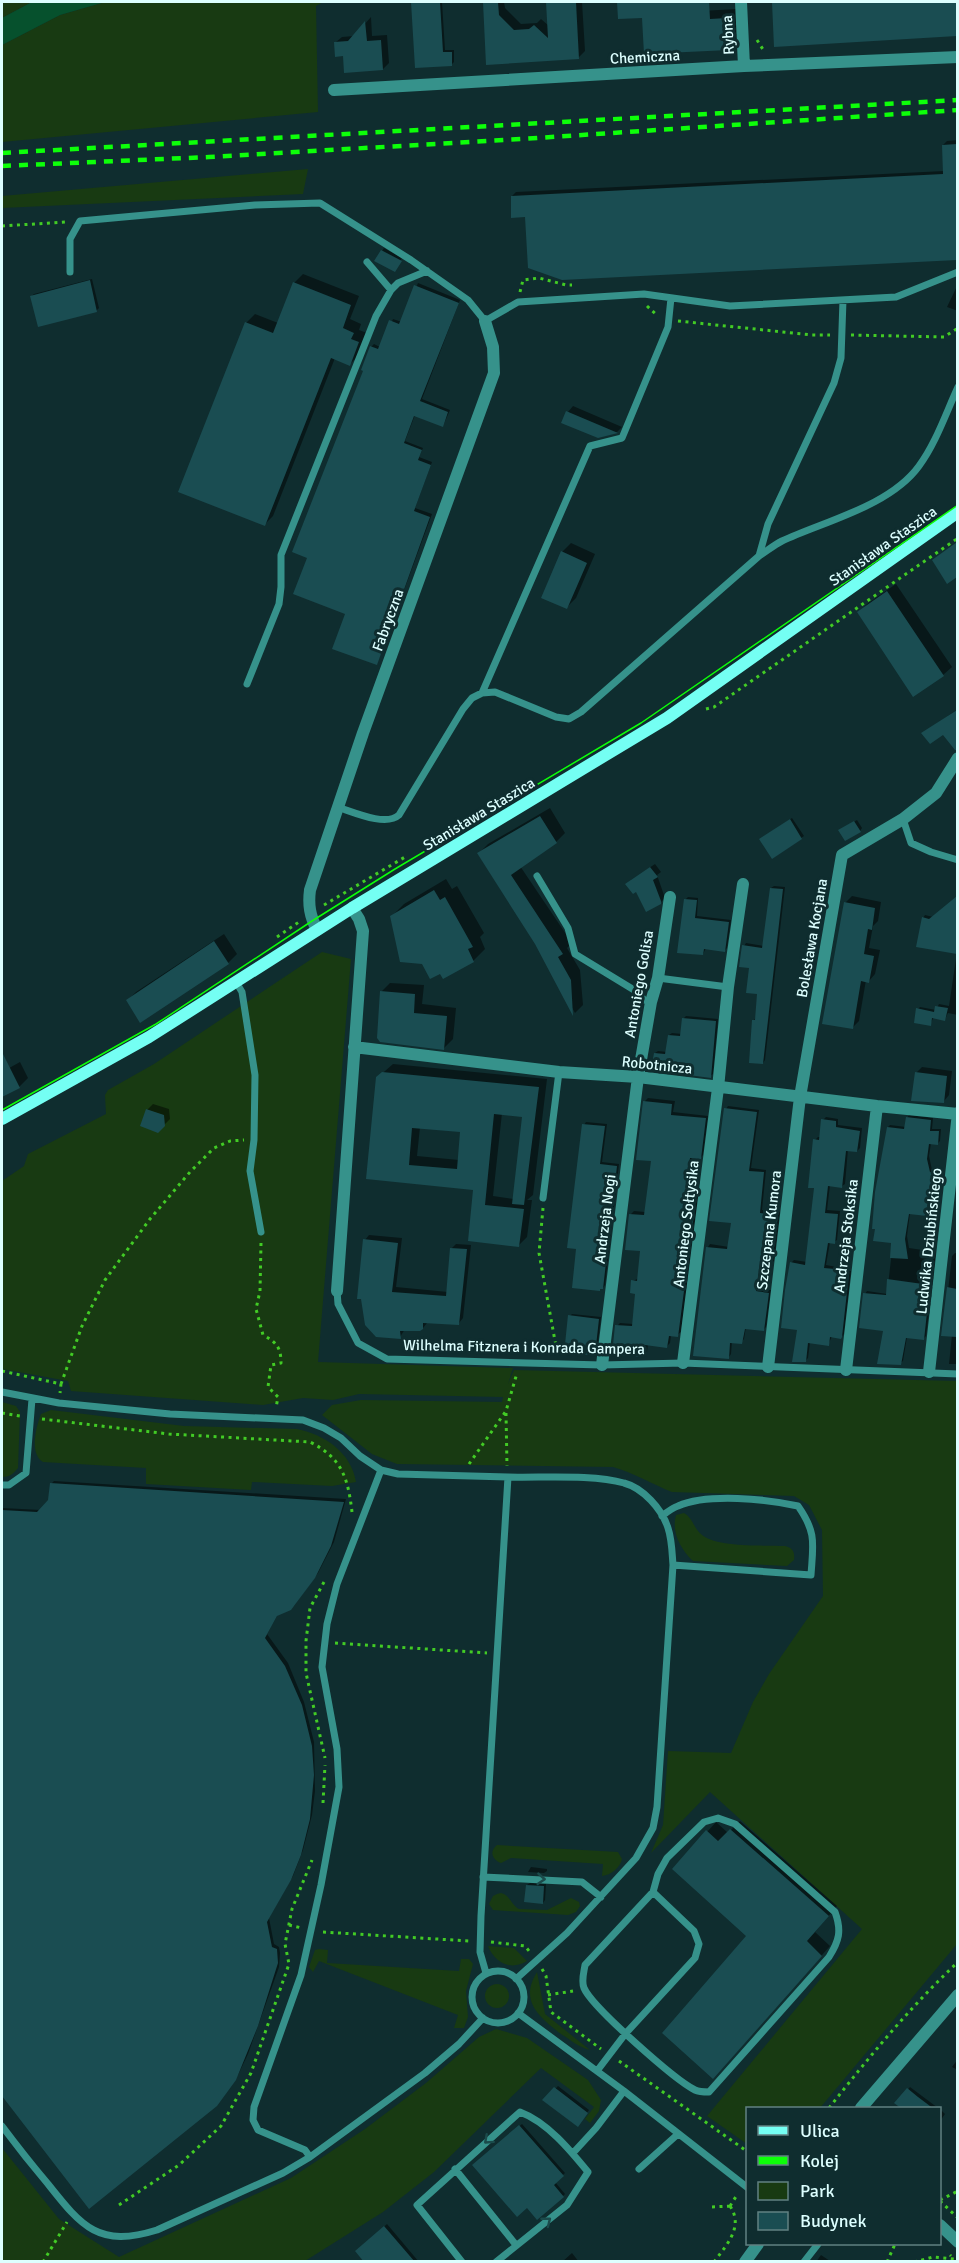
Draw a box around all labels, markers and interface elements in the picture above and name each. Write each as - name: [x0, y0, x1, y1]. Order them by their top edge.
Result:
- street label: Rybna: [718, 15, 738, 55]
- street label: Chemiczna: [609, 46, 681, 68]
- street label: Stanisława Staszica: [826, 502, 940, 590]
- street label: Fabryczna: [368, 586, 408, 654]
- street label: Stanisława Staszica: [420, 774, 538, 854]
- street label: Bolesława Kocjana: [793, 877, 831, 999]
- street label: Antoniego Golisa: [621, 929, 657, 1039]
- street label: Robotnicza: [621, 1052, 693, 1078]
- street label: Antoniego Sołtysika: [669, 1159, 703, 1289]
- street label: Ludwika Dziubińskiego: [912, 1167, 946, 1315]
- street label: Szczepana Kumora: [753, 1169, 785, 1291]
- street label: Andrzeja Nogi: [591, 1173, 619, 1265]
- street label: Andrzeja Stoksika: [830, 1178, 862, 1294]
- street label: Wilhelma Fitznera i Konrada Gampera: [403, 1336, 645, 1358]
- one-way arrow: [537, 1872, 546, 1885]
- legend: [746, 2107, 941, 2245]
- text: Ulica: [800, 2120, 840, 2142]
- one-way arrow: [484, 2133, 494, 2144]
- text: Kolej: [800, 2150, 839, 2172]
- text: Park: [800, 2180, 835, 2202]
- text: Budynek: [800, 2210, 867, 2232]
- one-way arrow: [540, 2217, 551, 2228]

